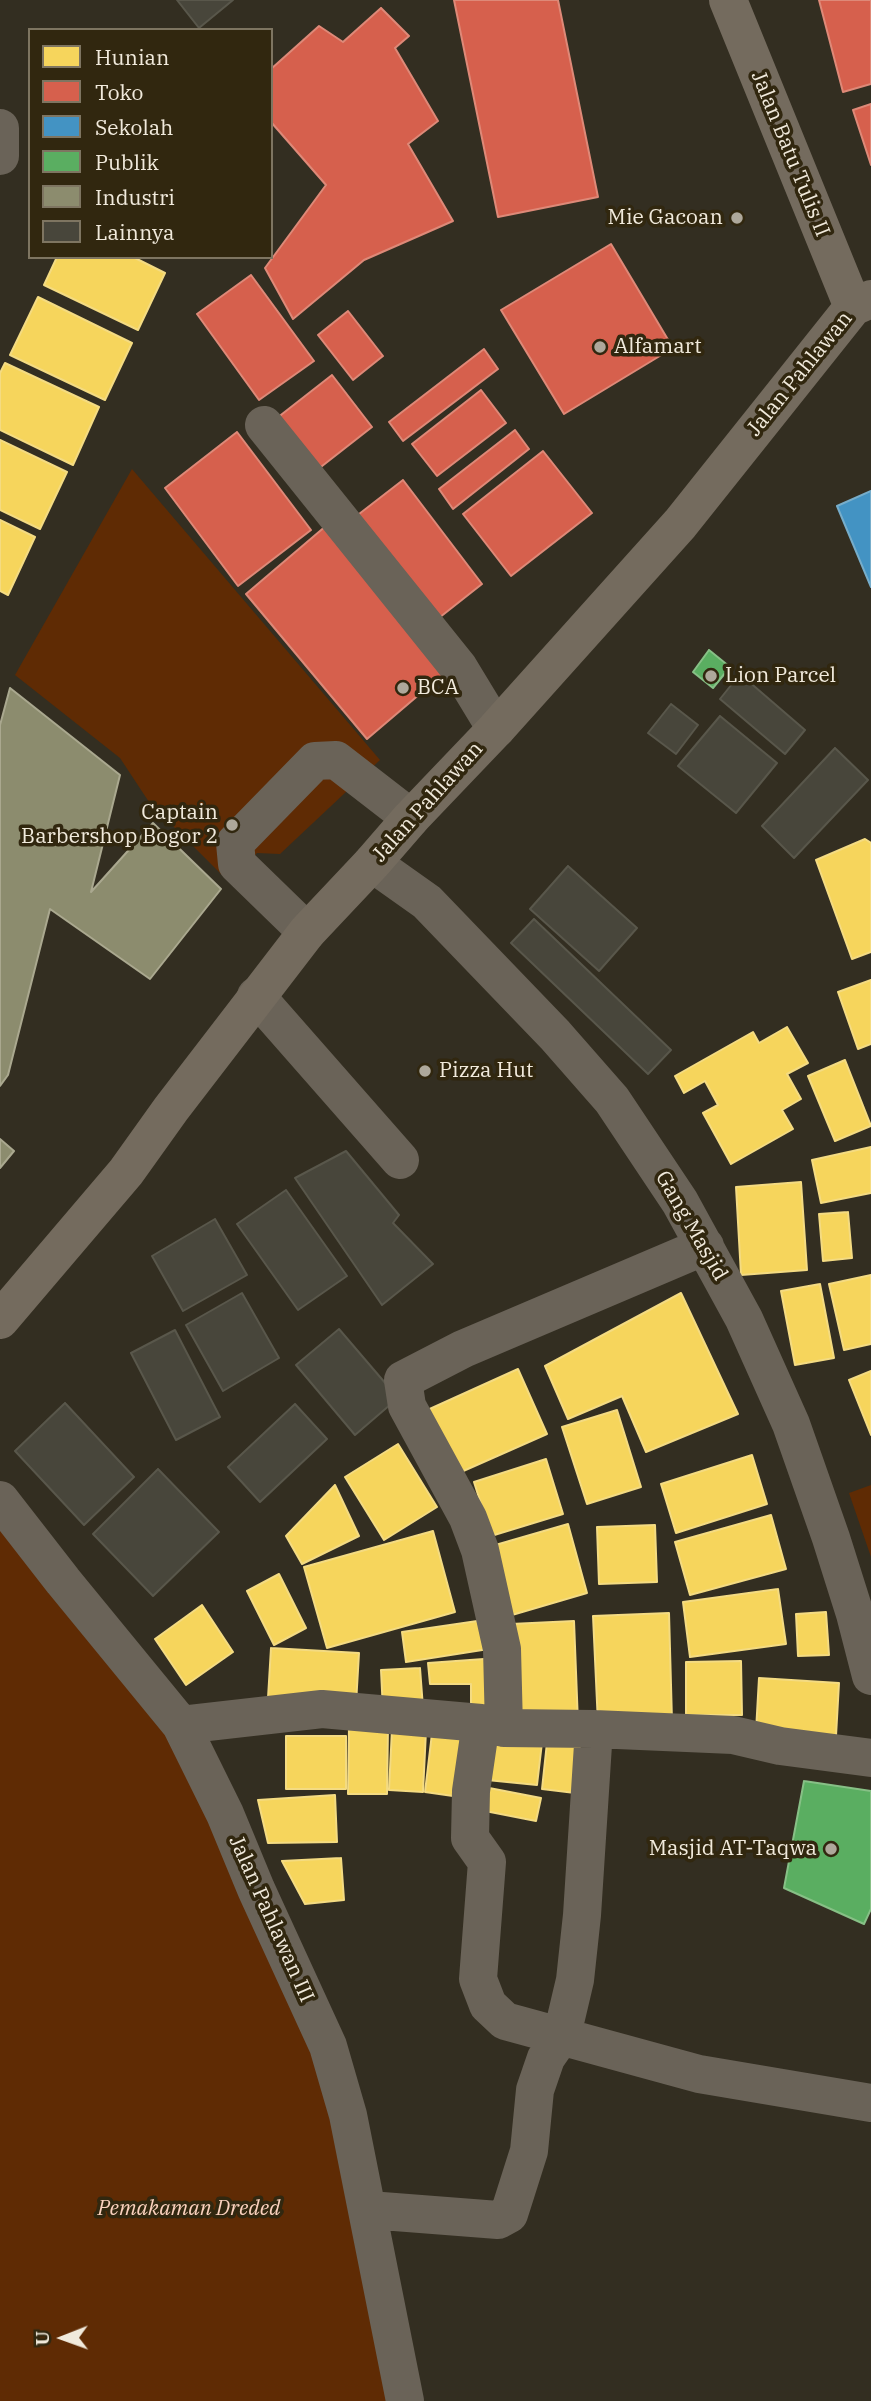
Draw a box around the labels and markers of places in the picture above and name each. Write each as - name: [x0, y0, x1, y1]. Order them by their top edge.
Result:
- place label: Mie Gacoan: [608, 205, 723, 231]
- marker: Mie Gacoan: [729, 210, 745, 226]
- place label: Alfamart: [614, 334, 702, 360]
- marker: Alfamart: [592, 339, 608, 355]
- place label: Lion Parcel: [725, 663, 836, 689]
- marker: Lion Parcel: [703, 668, 719, 684]
- place label: BCA: [417, 675, 459, 701]
- marker: BCA: [395, 680, 411, 696]
- place label: Captain Barbershop Bogor 2: [21, 800, 218, 850]
- marker: Captain Barbershop Bogor 2: [224, 817, 240, 833]
- place label: Pizza Hut: [439, 1058, 533, 1084]
- marker: Pizza Hut: [417, 1063, 433, 1079]
- place label: Masjid AT-Taqwa: [649, 1836, 817, 1862]
- marker: Masjid AT-Taqwa: [823, 1841, 839, 1857]

